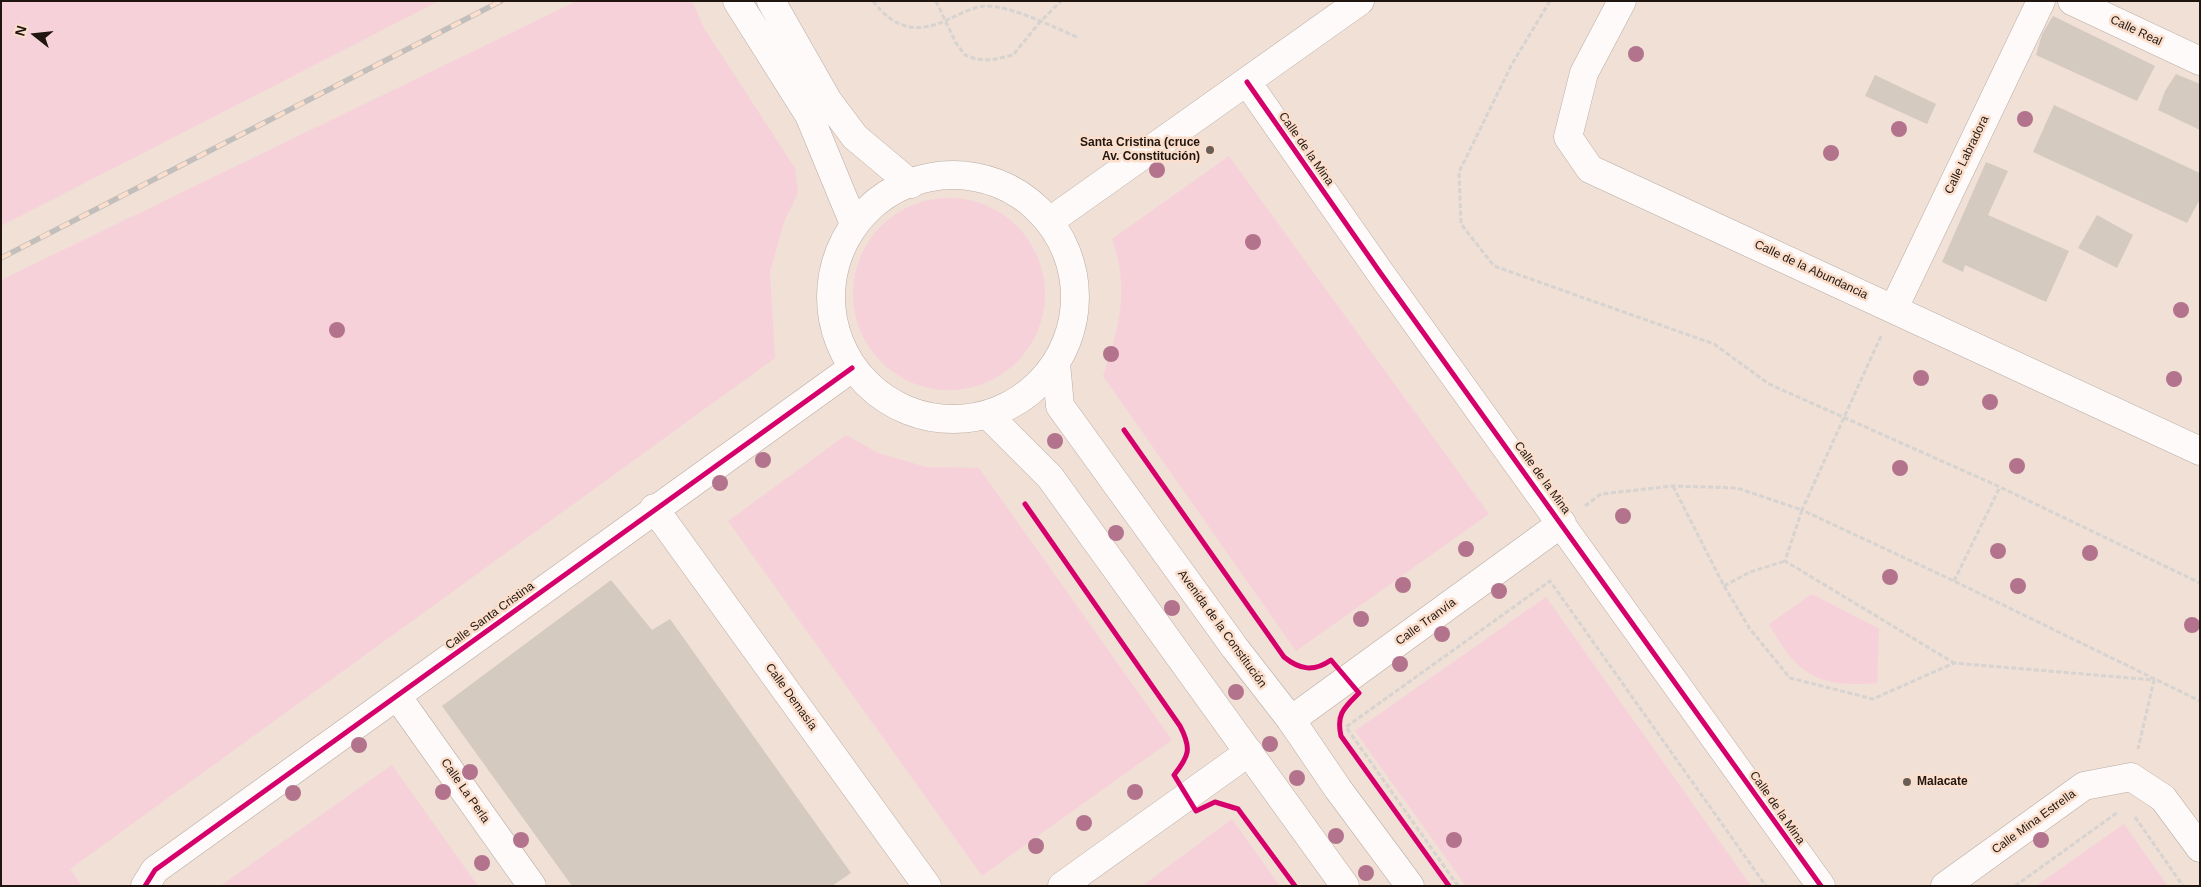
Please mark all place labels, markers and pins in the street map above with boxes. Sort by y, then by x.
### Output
place label: Santa Cristina (cruce Av. Constitución) [1080,136,1200,164]
marker: Santa Cristina (cruce Av. Constitución) [1204,144,1216,156]
place label: Malacate [1917,775,1968,789]
marker: Malacate [1901,776,1913,788]

